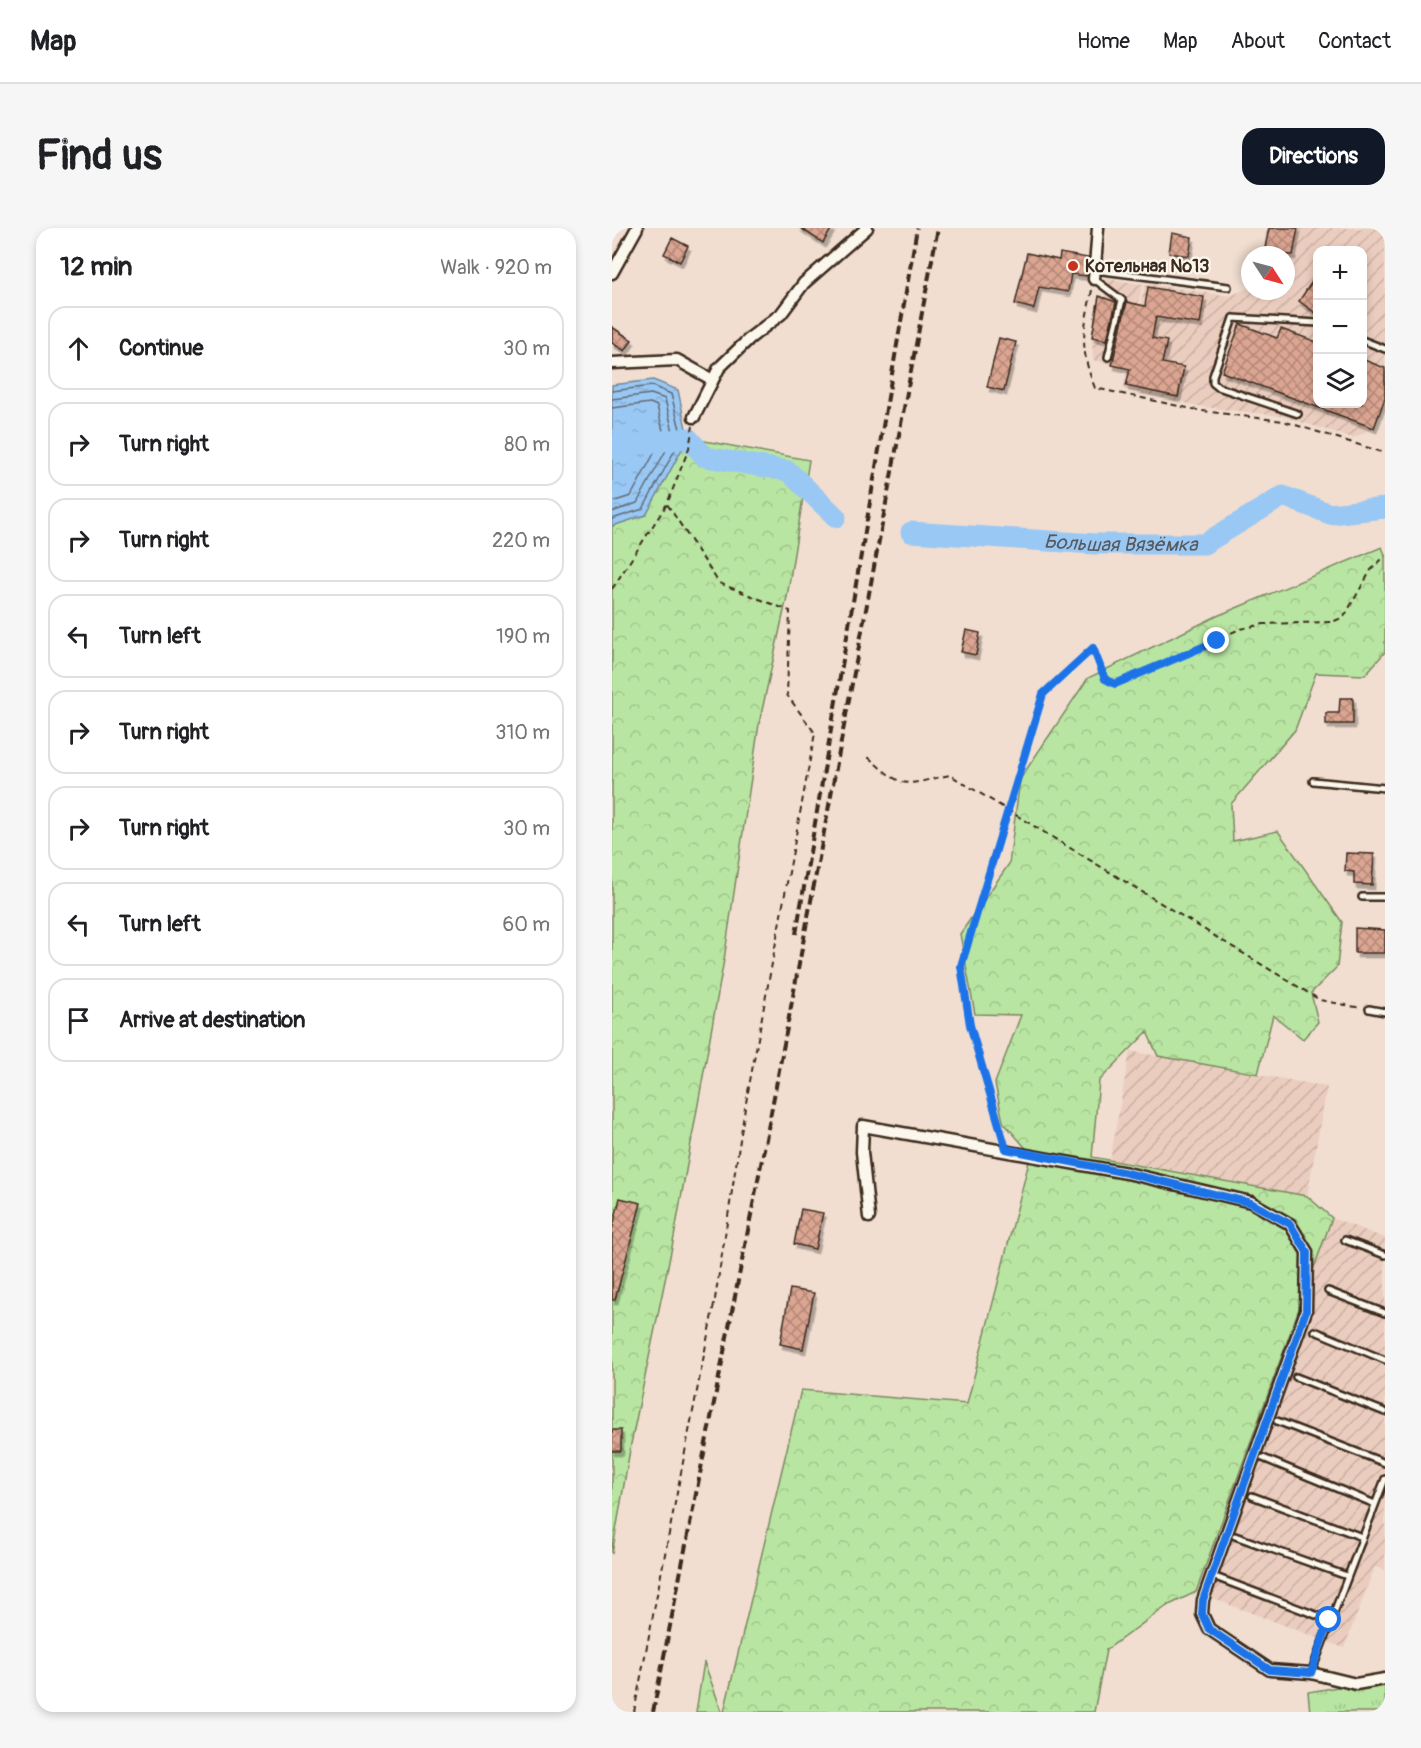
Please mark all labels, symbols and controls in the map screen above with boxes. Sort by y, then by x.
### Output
text: Map [30,24,76,59]
text: Home [1077,28,1130,55]
text: Map [1163,28,1198,55]
text: About [1231,28,1285,55]
text: Contact [1318,28,1391,55]
button: Directions [1242,128,1385,185]
text: Find us [36,130,162,182]
north arrow [1241,246,1295,300]
map controls [1313,246,1367,408]
button: + [1313,246,1367,300]
text: 12 min [60,251,133,283]
text: Walk · 920 m [440,255,552,280]
place label: Котельная №13 [1085,255,1209,278]
marker: Котельная №13 [1066,259,1080,273]
button: − [1313,300,1367,354]
icon: ahead [62,332,95,365]
text: Continue [119,334,203,362]
text: 30 m [503,336,550,361]
button: layers [1313,354,1367,408]
icon: right [62,428,95,461]
text: Turn right [119,430,209,458]
text: 80 m [504,432,550,457]
icon: right [62,524,95,557]
text: Turn right [119,526,209,554]
text: 220 m [492,528,550,553]
water label: Большая Вязёмка [1043,529,1199,557]
icon: left [62,620,95,653]
text: Turn left [119,622,201,650]
text: 190 m [496,624,550,649]
route end [1203,627,1229,653]
icon: right [62,716,95,749]
text: Turn right [119,718,209,746]
text: 310 m [495,720,550,745]
icon: right [62,812,95,845]
text: Turn right [119,814,209,842]
text: 30 m [503,816,550,841]
icon: left [62,908,95,941]
text: Turn left [119,910,201,938]
text: 60 m [503,912,550,937]
icon: arrive [62,1004,95,1037]
text: Arrive at destination [119,1006,305,1034]
route start [1315,1606,1341,1632]

